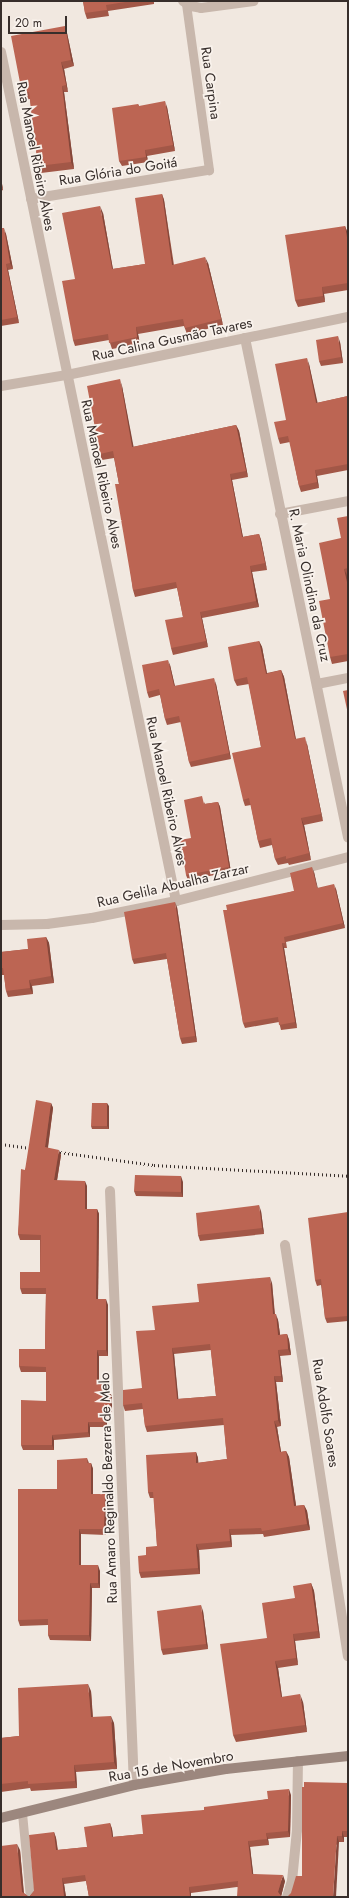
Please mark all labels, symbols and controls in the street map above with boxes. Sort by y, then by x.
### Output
scale bar [10,8,69,34]
text: 20 m [15,14,42,32]
street label: Rua Carpina [198,46,224,120]
street label: Rua Manoel Ribeiro Alves [13,80,59,232]
street label: Rua Glória do Goitá [58,153,178,189]
street label: Rua Calina Gusmão Tavares [90,314,254,364]
street label: Rua Manoel Ribeiro Alves [78,398,126,550]
street label: R. Maria Olindina da Cruz [286,507,334,663]
street label: Rua Manoel Ribeiro Alves [143,715,191,867]
street label: Rua Gelila Abualha Zarzar [95,859,251,911]
street label: Rua Adolfo Soares [309,1358,343,1468]
street label: Rua Amaro Reginaldo Bezerra de Melo [96,1372,120,1604]
street label: Rua 15 de Novembro [107,1747,235,1785]

